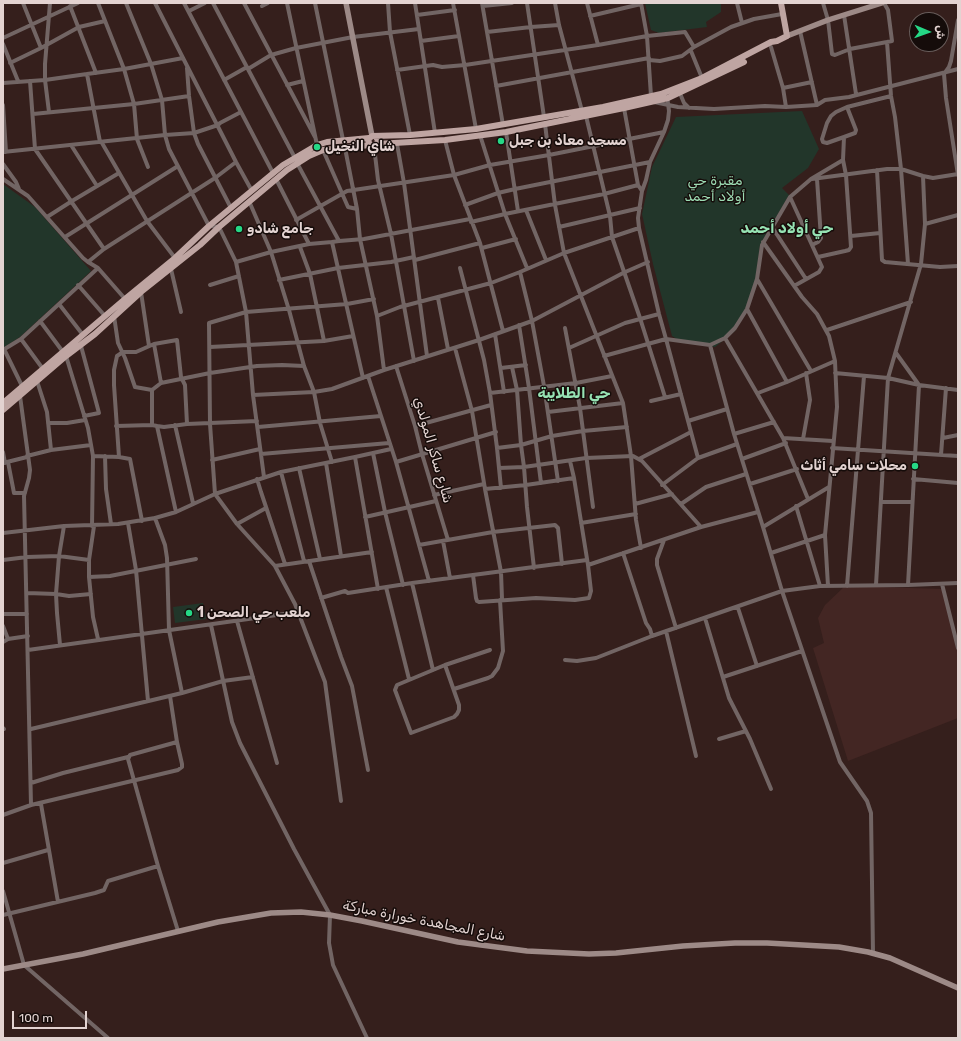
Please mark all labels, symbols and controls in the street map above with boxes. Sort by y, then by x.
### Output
north arrow [909,12,949,52]
text: ش [934,25,947,40]
place label: مسجد معاذ بن جبل [509,133,627,149]
marker: مسجد معاذ بن جبل [496,136,506,146]
place label: شاي النخيل [325,139,395,155]
marker: شاي النخيل [312,142,322,152]
park label: مقبرة حي أولاد أحمد [684,173,746,206]
district label: حي أولاد أحمد [741,220,833,238]
place label: جامع شادو [247,221,313,237]
marker: جامع شادو [234,224,244,234]
district label: حي الطلايبة [538,385,610,403]
street label: شارع ساكر المولدي [410,395,456,505]
place label: محلات سامي أثاث [800,458,907,474]
marker: محلات سامي أثاث [910,461,920,471]
place label: ملعب حي الصحن 1 [197,605,310,621]
marker: ملعب حي الصحن 1 [184,608,194,618]
street label: شارع المجاهدة خورارة مباركة [341,897,507,945]
scale bar [14,1003,89,1029]
text: 100 m [19,1011,53,1025]

